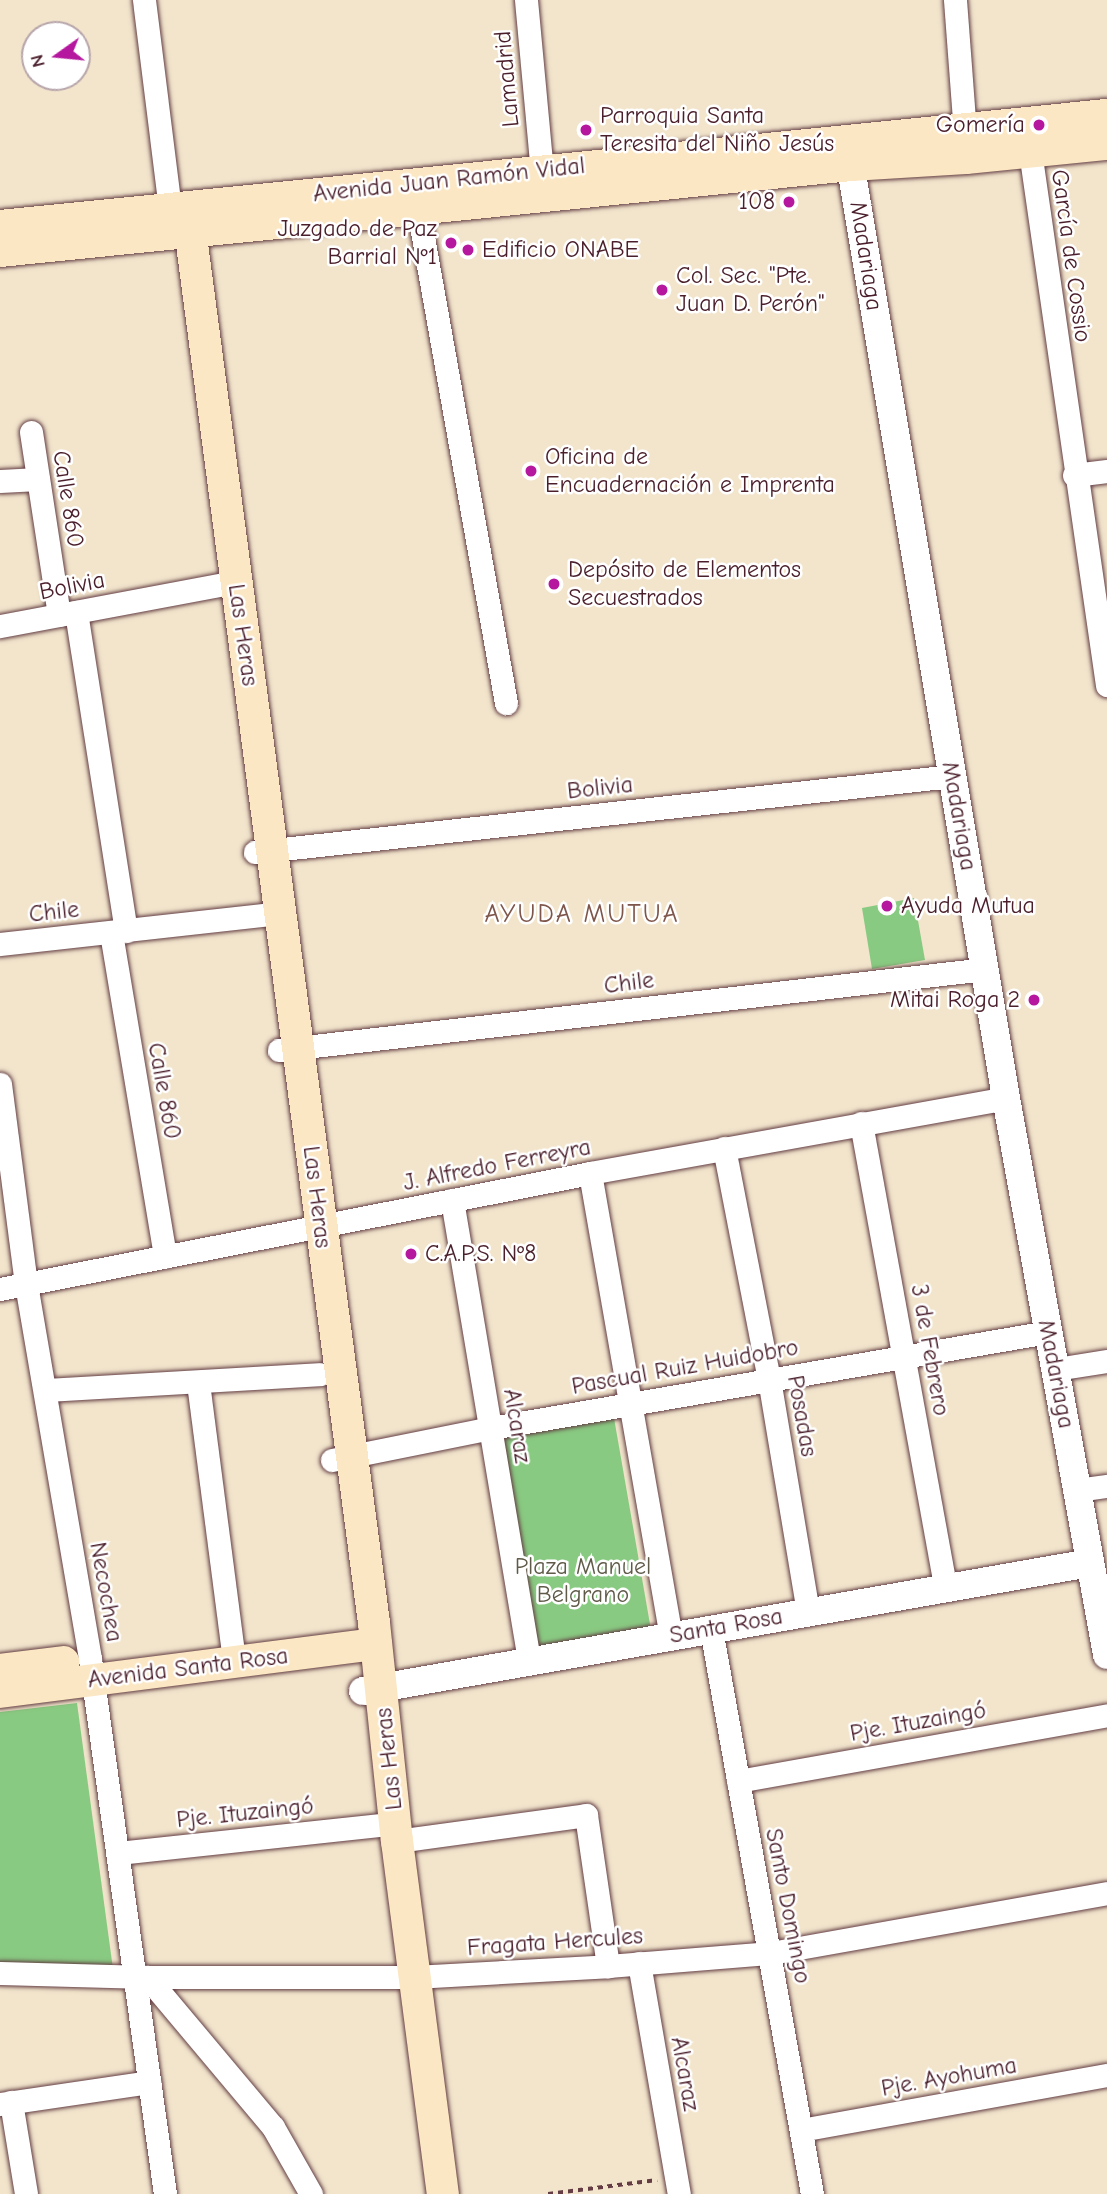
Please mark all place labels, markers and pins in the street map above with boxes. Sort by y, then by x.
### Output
place label: Parroquia Santa Teresita del Niño Jesús [600,102,834,158]
place label: Gomería [936,111,1025,139]
marker: Gomería [1031,117,1047,133]
marker: Parroquia Santa Teresita del Niño Jesús [578,122,594,138]
place label: 108 [739,188,775,216]
marker: 108 [781,194,797,210]
place label: Juzgado de Paz Barrial Nº1 [277,215,437,271]
marker: Juzgado de Paz Barrial Nº1 [443,235,459,251]
place label: Edificio ONABE [482,236,639,264]
marker: Edificio ONABE [460,242,476,258]
place label: Col. Sec. "Pte. Juan D. Perón" [676,262,825,318]
marker: Col. Sec. "Pte. Juan D. Perón" [654,282,670,298]
place label: Oficina de Encuadernación e Imprenta [545,443,835,499]
marker: Oficina de Encuadernación e Imprenta [523,463,539,479]
place label: Depósito de Elementos Secuestrados [568,556,801,612]
marker: Depósito de Elementos Secuestrados [546,576,562,592]
place label: Ayuda Mutua [901,892,1035,920]
marker: Ayuda Mutua [879,898,895,914]
place label: Mitai Roga 2 [890,986,1020,1014]
marker: Mitai Roga 2 [1026,992,1042,1008]
place label: C.A.P.S. Nº8 [425,1240,536,1268]
marker: C.A.P.S. Nº8 [403,1246,419,1262]

